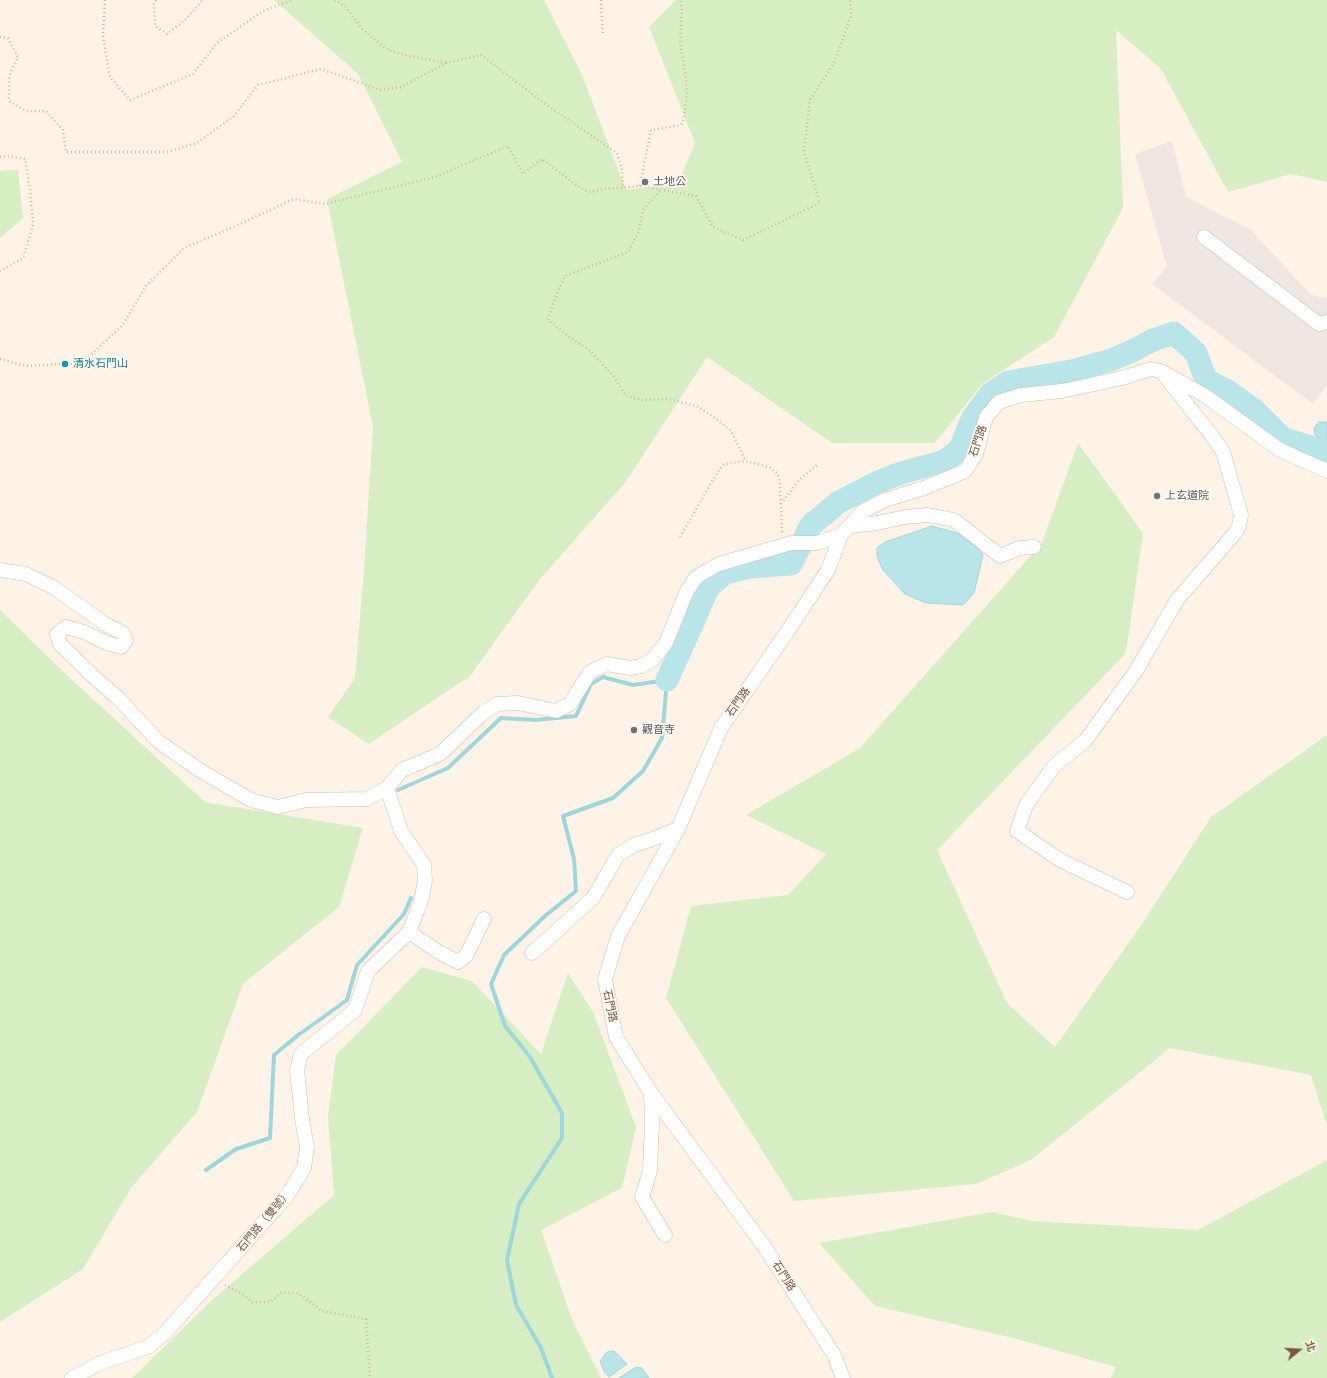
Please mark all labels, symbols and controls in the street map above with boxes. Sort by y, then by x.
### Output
place label: 土地公 [653,175,686,189]
marker: 土地公 [640,177,650,187]
place label: 清水石門山 [73,357,128,371]
marker: 清水石門山 [60,359,70,369]
street label: 石門路 [966,423,990,459]
place label: 上玄道院 [1165,489,1209,503]
marker: 上玄道院 [1152,491,1162,501]
street label: 石門路 [723,685,753,719]
place label: 觀音寺 [642,723,675,737]
marker: 觀音寺 [629,725,639,735]
street label: 石門路 [600,989,620,1023]
street label: 石門路（雙號） [234,1187,294,1255]
street label: 石門路 [770,1259,798,1293]
north arrow [1279,1330,1319,1370]
text: 北 [1303,1339,1318,1353]

